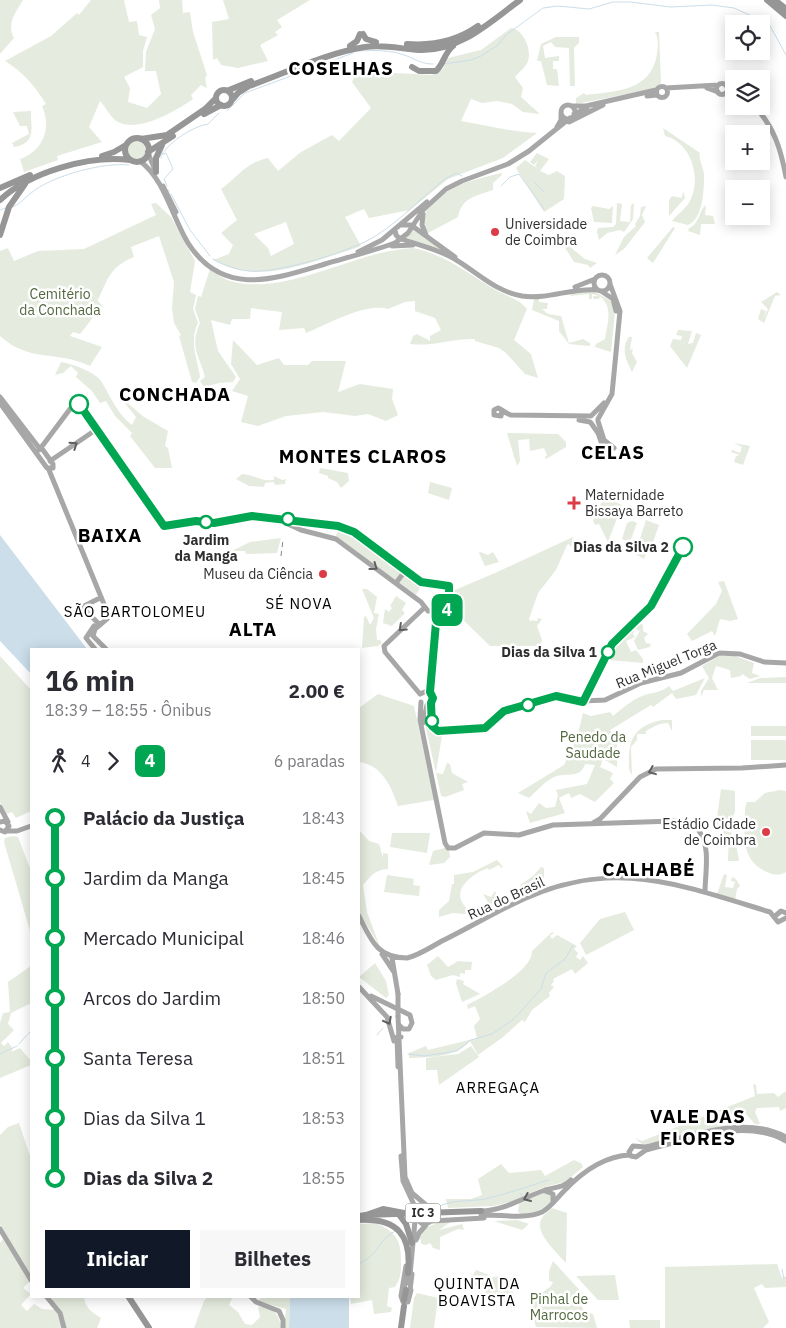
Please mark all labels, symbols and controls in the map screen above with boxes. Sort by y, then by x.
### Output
map controls [725,15,770,225]
button: locate [725,15,770,60]
district label: COSELHAS [288,56,394,80]
button: layers [725,70,770,115]
button: + [725,125,770,170]
button: − [725,180,770,225]
place label: Universidade de Coimbra [505,215,588,249]
marker: Universidade de Coimbra [489,226,501,238]
park label: Cemitério da Conchada [19,285,101,319]
district label: CONCHADA [119,382,231,406]
unlabelled marker [69,394,89,414]
district label: CELAS [581,440,645,464]
one-way arrow [68,442,77,451]
district label: MONTES CLAROS [279,444,447,468]
place label: Maternidade Bissaya Barreto [585,486,684,520]
marker: Maternidade Bissaya Barreto [567,496,581,510]
unlabelled marker [281,512,295,526]
marker: Jardim da Manga [199,515,213,529]
district label: BAIXA [78,523,142,547]
place label: Jardim da Manga [174,531,238,565]
marker: Dias da Silva 2 [673,537,693,557]
place label: Dias da Silva 2 [573,538,669,556]
one-way arrow [368,561,378,570]
place label: Museu da Ciência [203,565,314,583]
marker: Museu da Ciência [317,568,329,580]
district label: SÉ NOVA [265,594,333,613]
line badge: 4 [431,594,463,626]
text: 4 [442,598,452,621]
district label: SÃO BARTOLOMEU [64,602,206,621]
district label: ALTA [229,617,277,641]
one-way arrow [398,622,407,631]
street label: Rua Miguel Torga [613,635,720,692]
place label: Dias da Silva 1 [501,643,598,661]
marker: Dias da Silva 1 [601,645,615,659]
text: 16 min [45,662,135,699]
text: 2.00 € [289,679,345,703]
unlabelled marker [521,698,535,712]
text: 18:39 – 18:55 · Ônibus [45,700,211,720]
unlabelled marker [425,714,439,728]
park label: Penedo da Saudade [560,728,627,762]
icon: walk [45,747,73,775]
icon: forward [99,747,127,775]
text: 4 [145,749,155,772]
text: 4 [81,751,91,771]
text: 6 paradas [274,751,345,771]
one-way arrow [648,765,657,776]
text: Palácio da Justiça [83,806,245,830]
text: 18:43 [302,808,345,828]
place label: Estádio Cidade de Coimbra [662,815,757,849]
marker: Estádio Cidade de Coimbra [760,826,772,838]
district label: CALHABÉ [602,857,696,881]
text: Jardim da Manga [83,866,229,890]
text: 18:45 [302,868,345,888]
street label: Rua do Brasil [465,872,547,924]
text: Mercado Municipal [83,926,244,950]
text: 18:46 [302,928,345,948]
text: Arcos do Jardim [83,986,221,1010]
text: 18:50 [302,988,345,1008]
one-way arrow [382,1016,392,1025]
text: Santa Teresa [83,1046,193,1070]
text: 18:51 [302,1048,345,1068]
district label: ARREGAÇA [456,1078,540,1097]
district label: VALE DAS FLORES [650,1104,746,1150]
text: Dias da Silva 1 [83,1106,206,1130]
text: 18:53 [302,1108,345,1128]
text: Dias da Silva 2 [83,1166,213,1190]
text: 18:55 [302,1168,345,1188]
one-way arrow [523,1192,532,1202]
road number: IC 3 [406,1204,440,1222]
button: Iniciar [45,1230,190,1288]
button: Bilhetes [200,1230,345,1288]
district label: QUINTA DA BOAVISTA [434,1274,520,1310]
park label: Pinhal de Marrocos [530,1290,588,1324]

